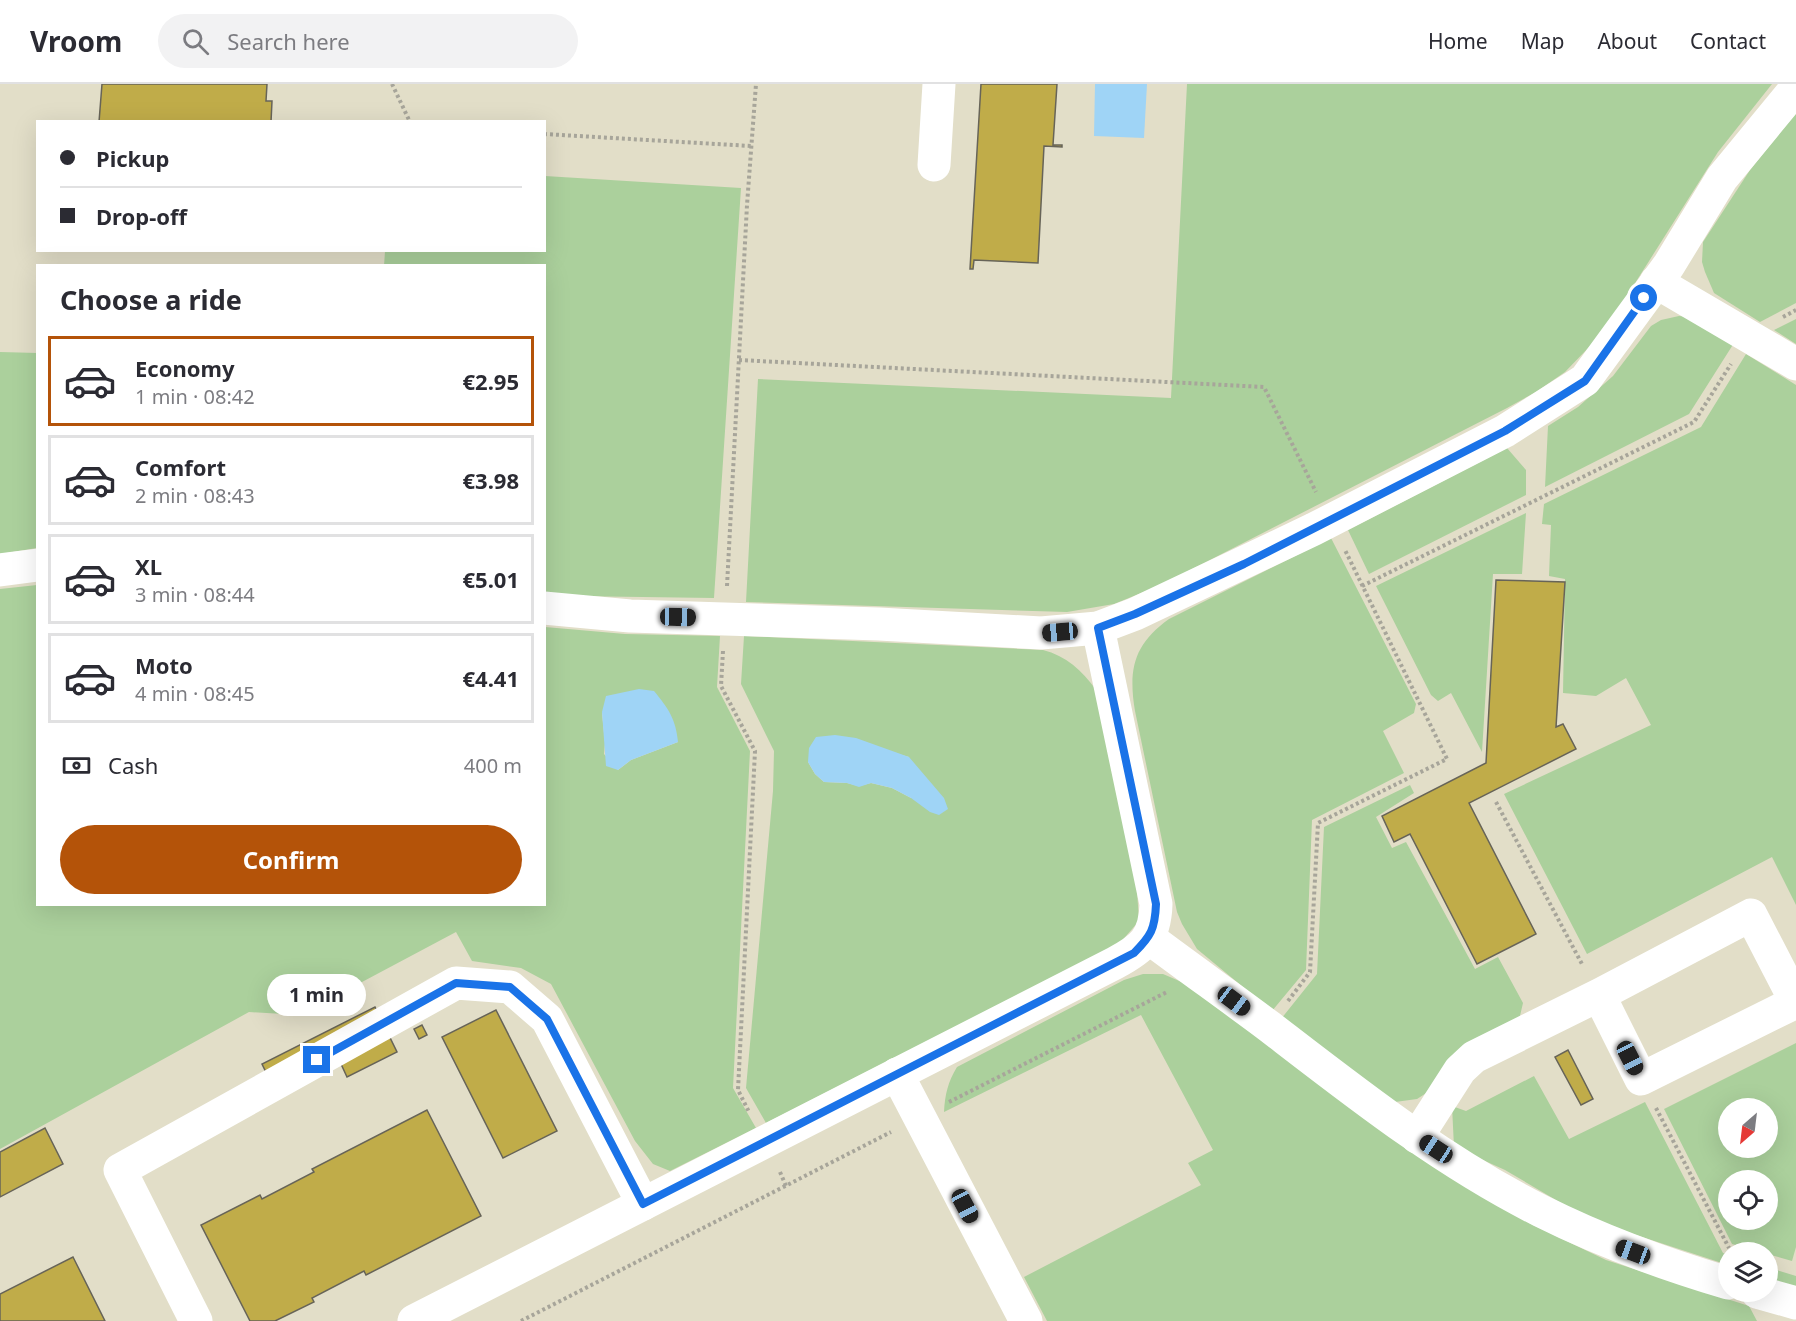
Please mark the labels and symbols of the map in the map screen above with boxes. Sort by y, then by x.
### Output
route start [1630,284,1657,311]
car [660,608,696,626]
car [1041,621,1079,643]
callout: 1 min [268,973,366,1015]
car [1214,983,1254,1019]
car [1614,1038,1646,1078]
route end [303,1046,330,1073]
north arrow [1718,1098,1778,1158]
car [1416,1132,1456,1166]
car [949,1186,981,1226]
car [1613,1237,1653,1267]

